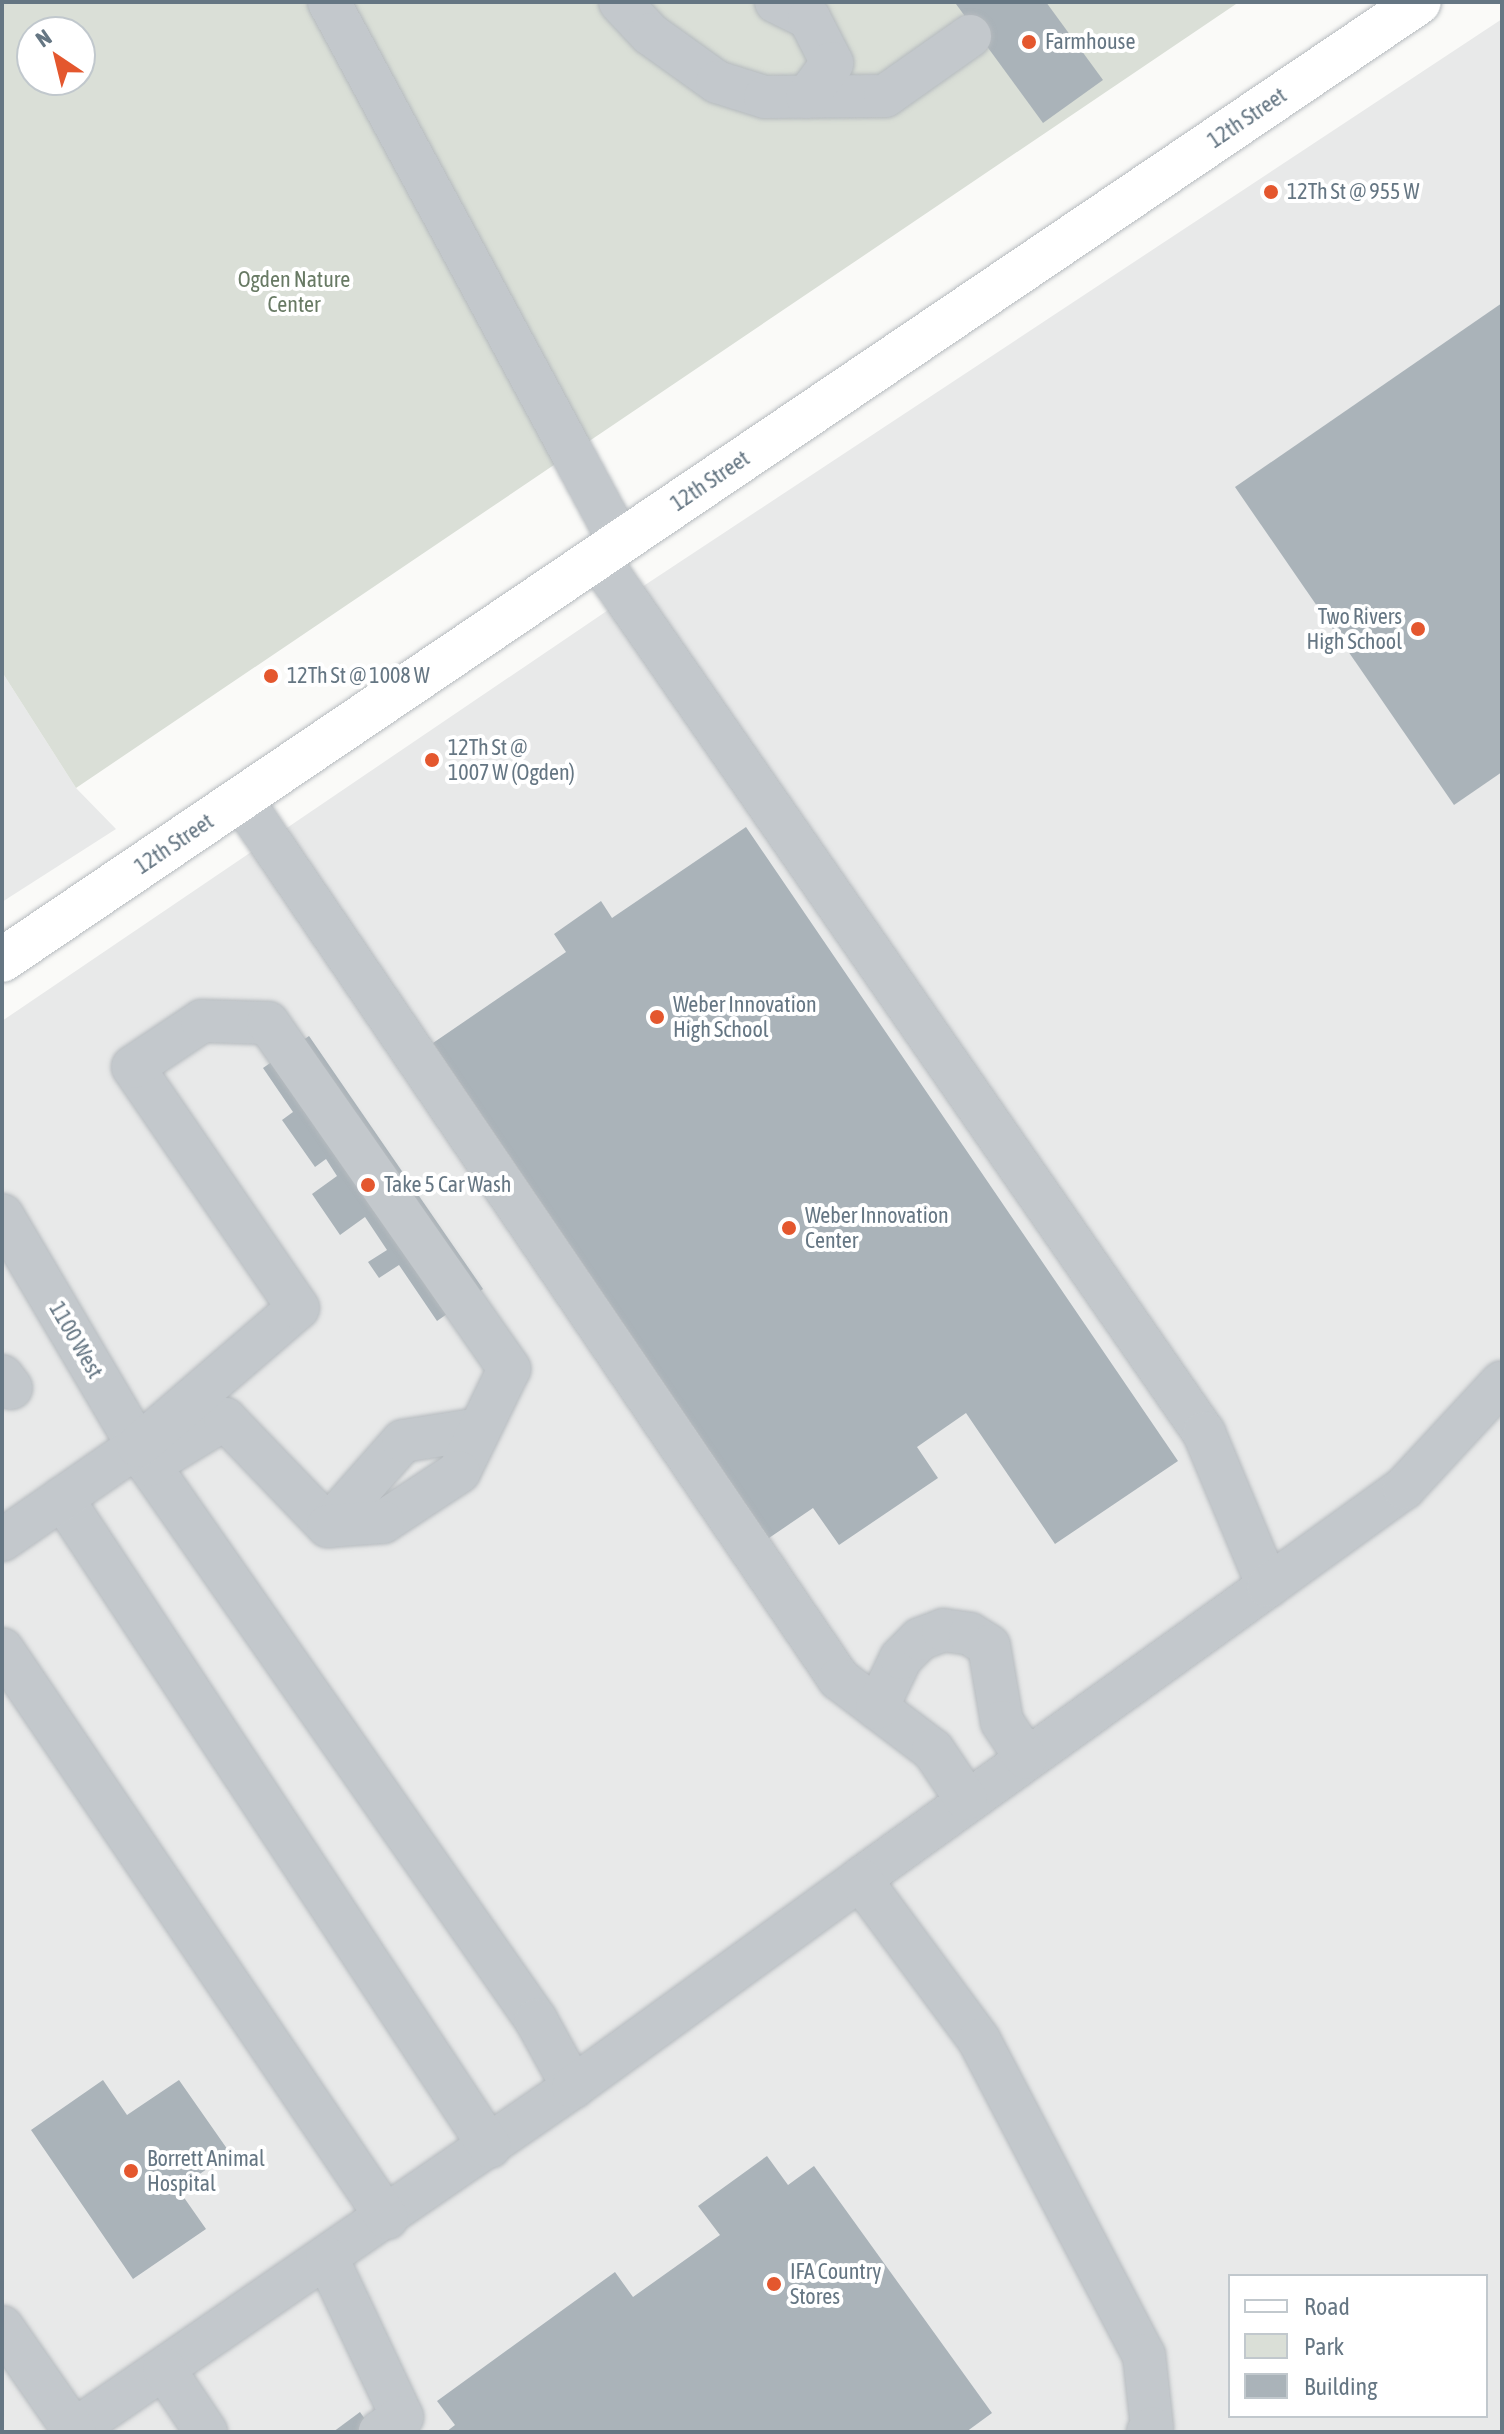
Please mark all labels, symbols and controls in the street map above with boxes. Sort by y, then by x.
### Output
north arrow [16,16,96,96]
text: N [31,24,56,52]
place label: Farmhouse [1045,29,1135,55]
marker: Farmhouse [1020,33,1038,51]
street label: 12th Street [1203,82,1291,154]
place label: 12Th St @ 955 W [1287,179,1419,205]
marker: 12Th St @ 955 W [1262,183,1280,201]
park label: Ogden Nature Center [238,266,350,318]
street label: 12th Street [666,445,754,517]
place label: Two Rivers High School [1306,603,1402,654]
marker: Two Rivers High School [1409,620,1427,638]
place label: 12Th St @ 1008 W [287,663,430,689]
marker: 12Th St @ 1008 W [262,667,280,685]
place label: 12Th St @ 1007 W (Ogden) [448,734,575,786]
marker: 12Th St @ 1007 W (Ogden) [423,751,441,769]
street label: 12th Street [130,808,218,880]
place label: Weber Innovation High School [673,991,817,1042]
marker: Weber Innovation High School [648,1008,666,1026]
place label: Take 5 Car Wash [384,1172,512,1198]
marker: Take 5 Car Wash [359,1176,377,1194]
place label: Weber Innovation Center [805,1202,949,1254]
marker: Weber Innovation Center [780,1219,798,1237]
street label: 1100 West [44,1297,108,1383]
place label: Borrett Animal Hospital [147,2145,265,2196]
marker: Borrett Animal Hospital [122,2162,140,2180]
place label: IFA Country Stores [790,2258,881,2310]
legend [1228,2274,1488,2418]
marker: IFA Country Stores [765,2275,783,2293]
text: Road [1304,2293,1350,2320]
text: Park [1304,2333,1344,2360]
text: Building [1304,2373,1377,2400]

